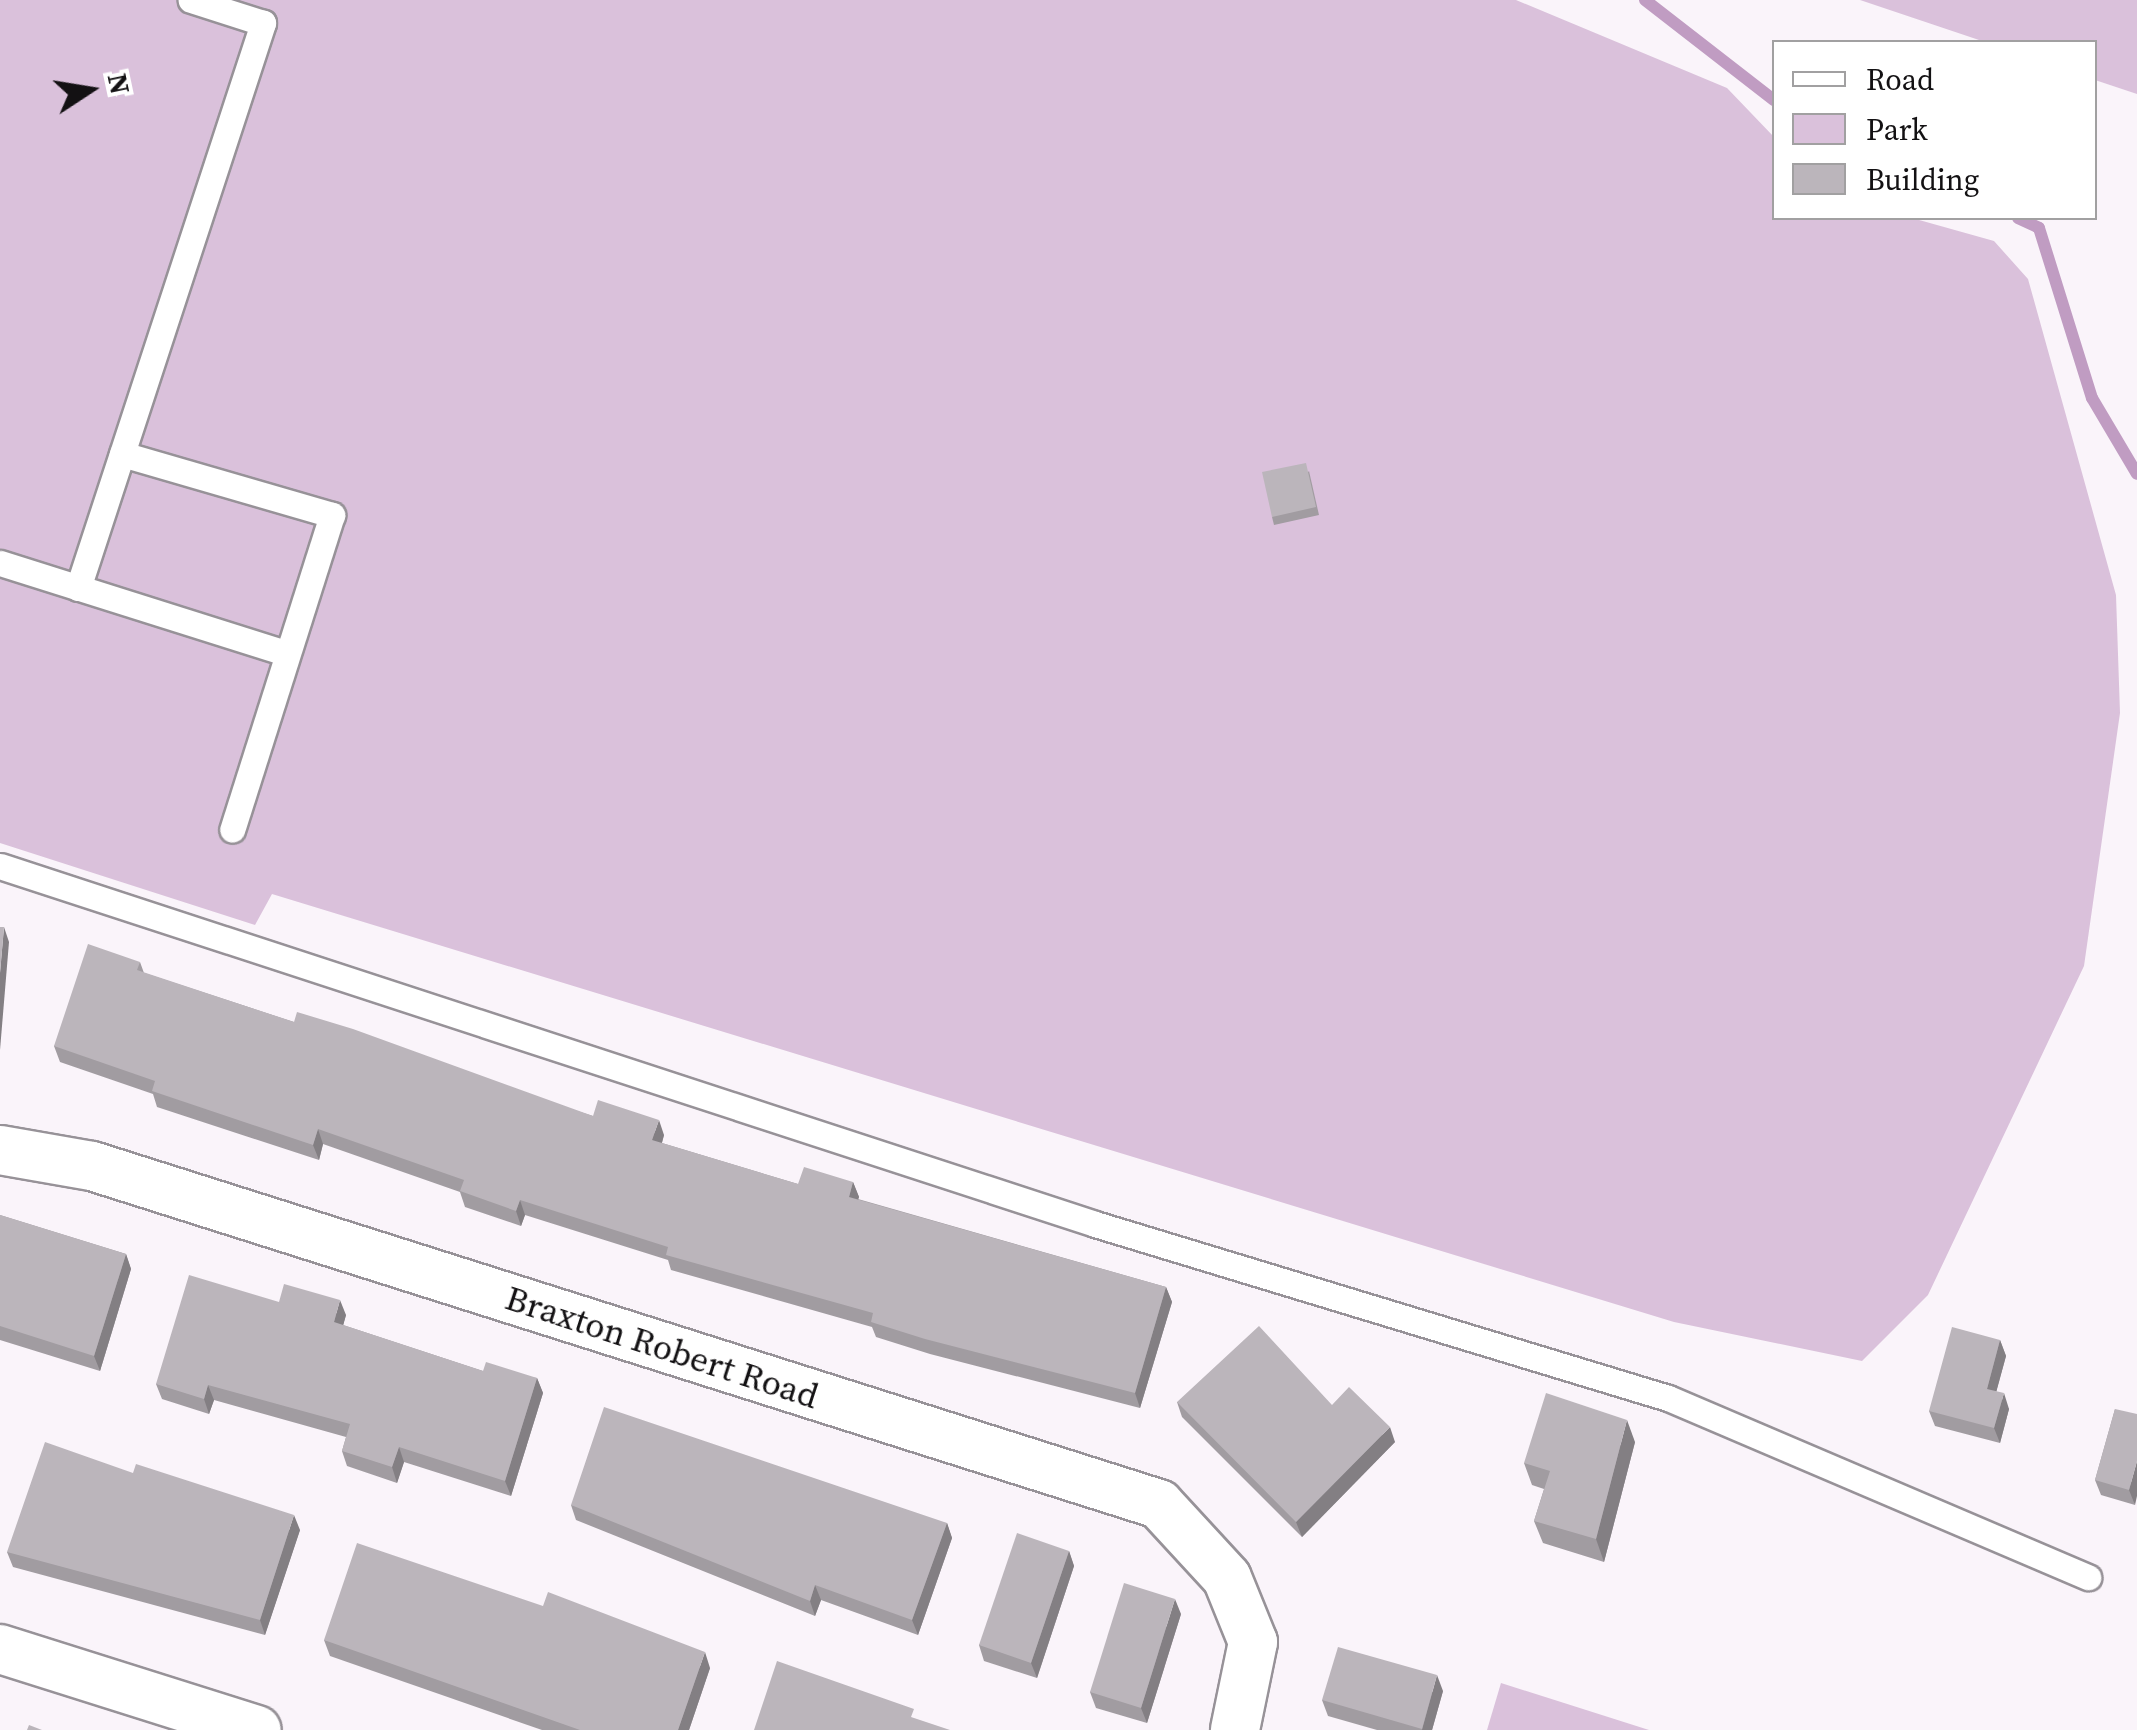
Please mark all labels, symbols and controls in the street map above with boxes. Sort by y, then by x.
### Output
north arrow [40,40,140,140]
legend [1772,40,2097,220]
text: Road [1866,59,1934,100]
text: N [99,70,140,98]
text: Park [1866,109,1928,150]
text: Building [1866,159,1979,200]
street label: Braxton Robert Road [500,1277,824,1417]

